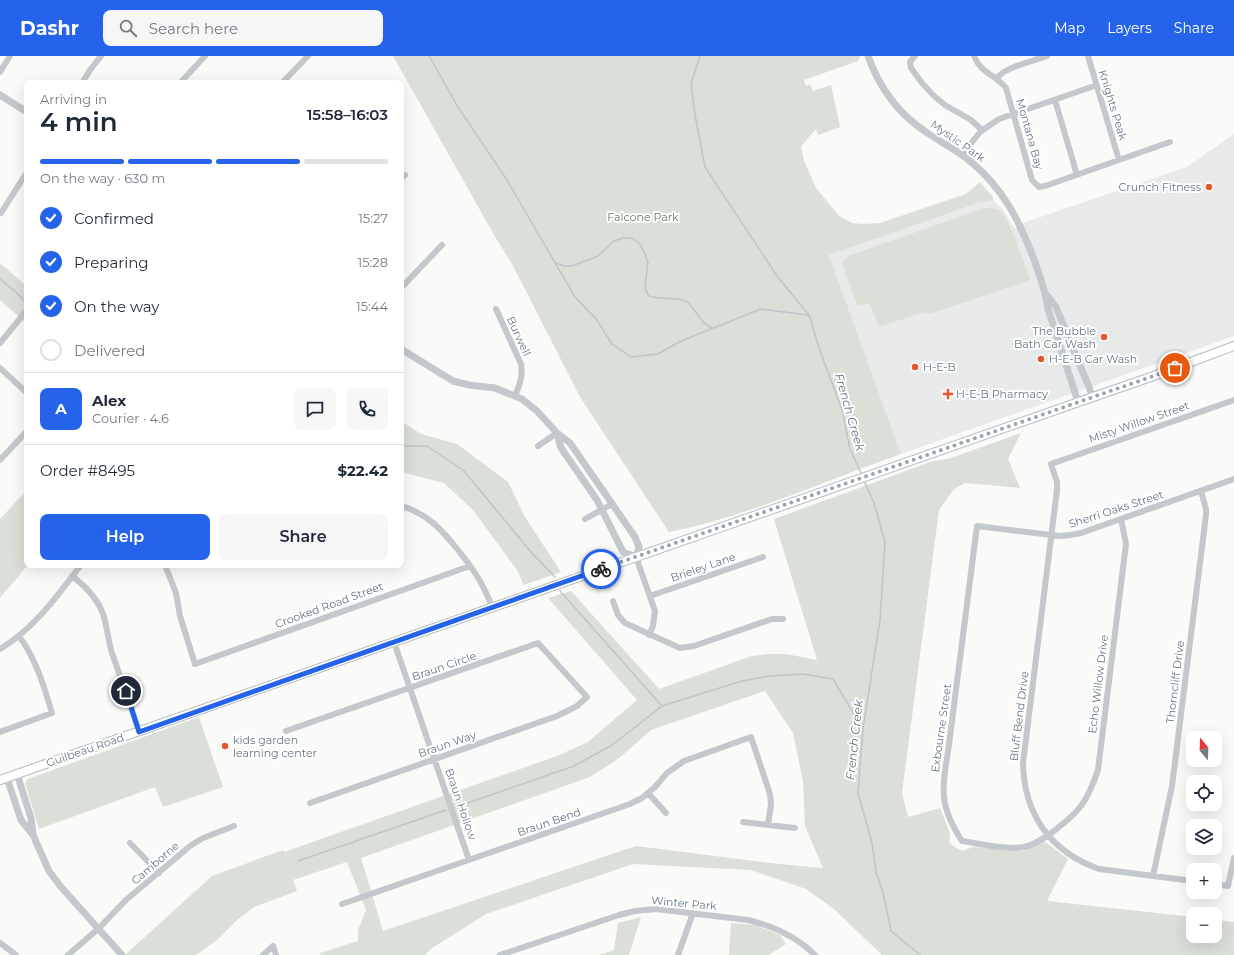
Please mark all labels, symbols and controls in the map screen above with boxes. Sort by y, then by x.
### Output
search box [103,10,383,46]
text: Dashr [20,17,79,40]
icon: search [117,17,139,39]
text: Search here [149,19,238,38]
text: Map [1054,19,1085,37]
text: Layers [1107,19,1152,37]
text: Share [1174,19,1214,37]
street label: Knights Peak [1096,68,1131,142]
text: Arriving in [40,91,107,107]
street label: Montana Bay [1013,97,1047,171]
text: 15:58–16:03 [307,105,388,124]
text: 4 min [40,106,118,138]
street label: Mystic Park [928,117,988,165]
text: On the way · 630 m [40,170,165,186]
place label: Crunch Fitness [1118,180,1202,194]
marker: Crunch Fitness [1204,182,1214,192]
icon: check [40,207,62,229]
text: Confirmed [74,209,154,228]
text: 15:27 [358,210,388,226]
park label: Falcone Park [607,210,679,224]
icon: check [40,251,62,273]
text: Preparing [74,253,149,272]
text: 15:28 [358,254,388,270]
icon: check [40,295,62,317]
text: On the way [74,297,159,316]
text: 15:44 [356,298,388,314]
street label: Burwell [504,314,534,358]
place label: The Bubble Bath Car Wash [1014,324,1096,351]
marker: The Bubble Bath Car Wash [1099,332,1109,342]
text: Delivered [74,341,146,360]
pin [1158,351,1192,385]
place label: H-E-B Car Wash [1049,352,1137,366]
marker: H-E-B Car Wash [1036,354,1046,364]
icon: bag [1164,357,1186,379]
place label: H-E-B [923,360,956,374]
marker: H-E-B [910,362,920,372]
water label: French Creek [832,371,869,454]
place label: H-E-B Pharmacy [956,387,1048,401]
button: chat [294,388,336,430]
button: phone [346,388,388,430]
marker: H-E-B Pharmacy [943,389,953,399]
text: Alex [92,391,126,410]
street label: Misty Willow Street [1087,398,1192,446]
text: A [55,399,67,418]
text: Courier · 4.6 [92,410,169,426]
text: Order #8495 [40,461,135,480]
text: $22.42 [337,461,388,480]
street label: Sherri Oaks Street [1067,487,1166,531]
button: Help [40,514,210,560]
button: Share [218,514,388,560]
courier [581,549,621,589]
street label: Brieley Lane [669,549,738,585]
icon: bike [590,558,612,580]
street label: Crooked Road Street [273,579,386,631]
street label: Echo Willow Drive [1085,633,1111,734]
street label: Thorncliff Drive [1163,639,1187,724]
street label: Braun Circle [410,648,478,684]
street label: Bluff Bend Drive [1007,670,1032,762]
pin [109,674,143,708]
icon: home [115,680,137,702]
street label: Exbourne Street [928,682,954,773]
water label: French Creek [842,698,866,781]
street label: Braun Way [416,728,478,760]
street label: Guilbeau Road [44,730,126,770]
north arrow [1186,731,1222,767]
map controls [1186,731,1222,943]
place label: kids garden learning center [233,733,317,760]
marker: kids garden learning center [220,741,230,751]
street label: Braun Hollow [442,766,480,842]
button: locate [1186,775,1222,811]
street label: Braun Bend [515,805,583,839]
button: layers [1186,819,1222,855]
street label: Camborne [128,838,182,888]
button: + [1186,863,1222,899]
street label: Winter Park [651,893,718,913]
button: − [1186,907,1222,943]

